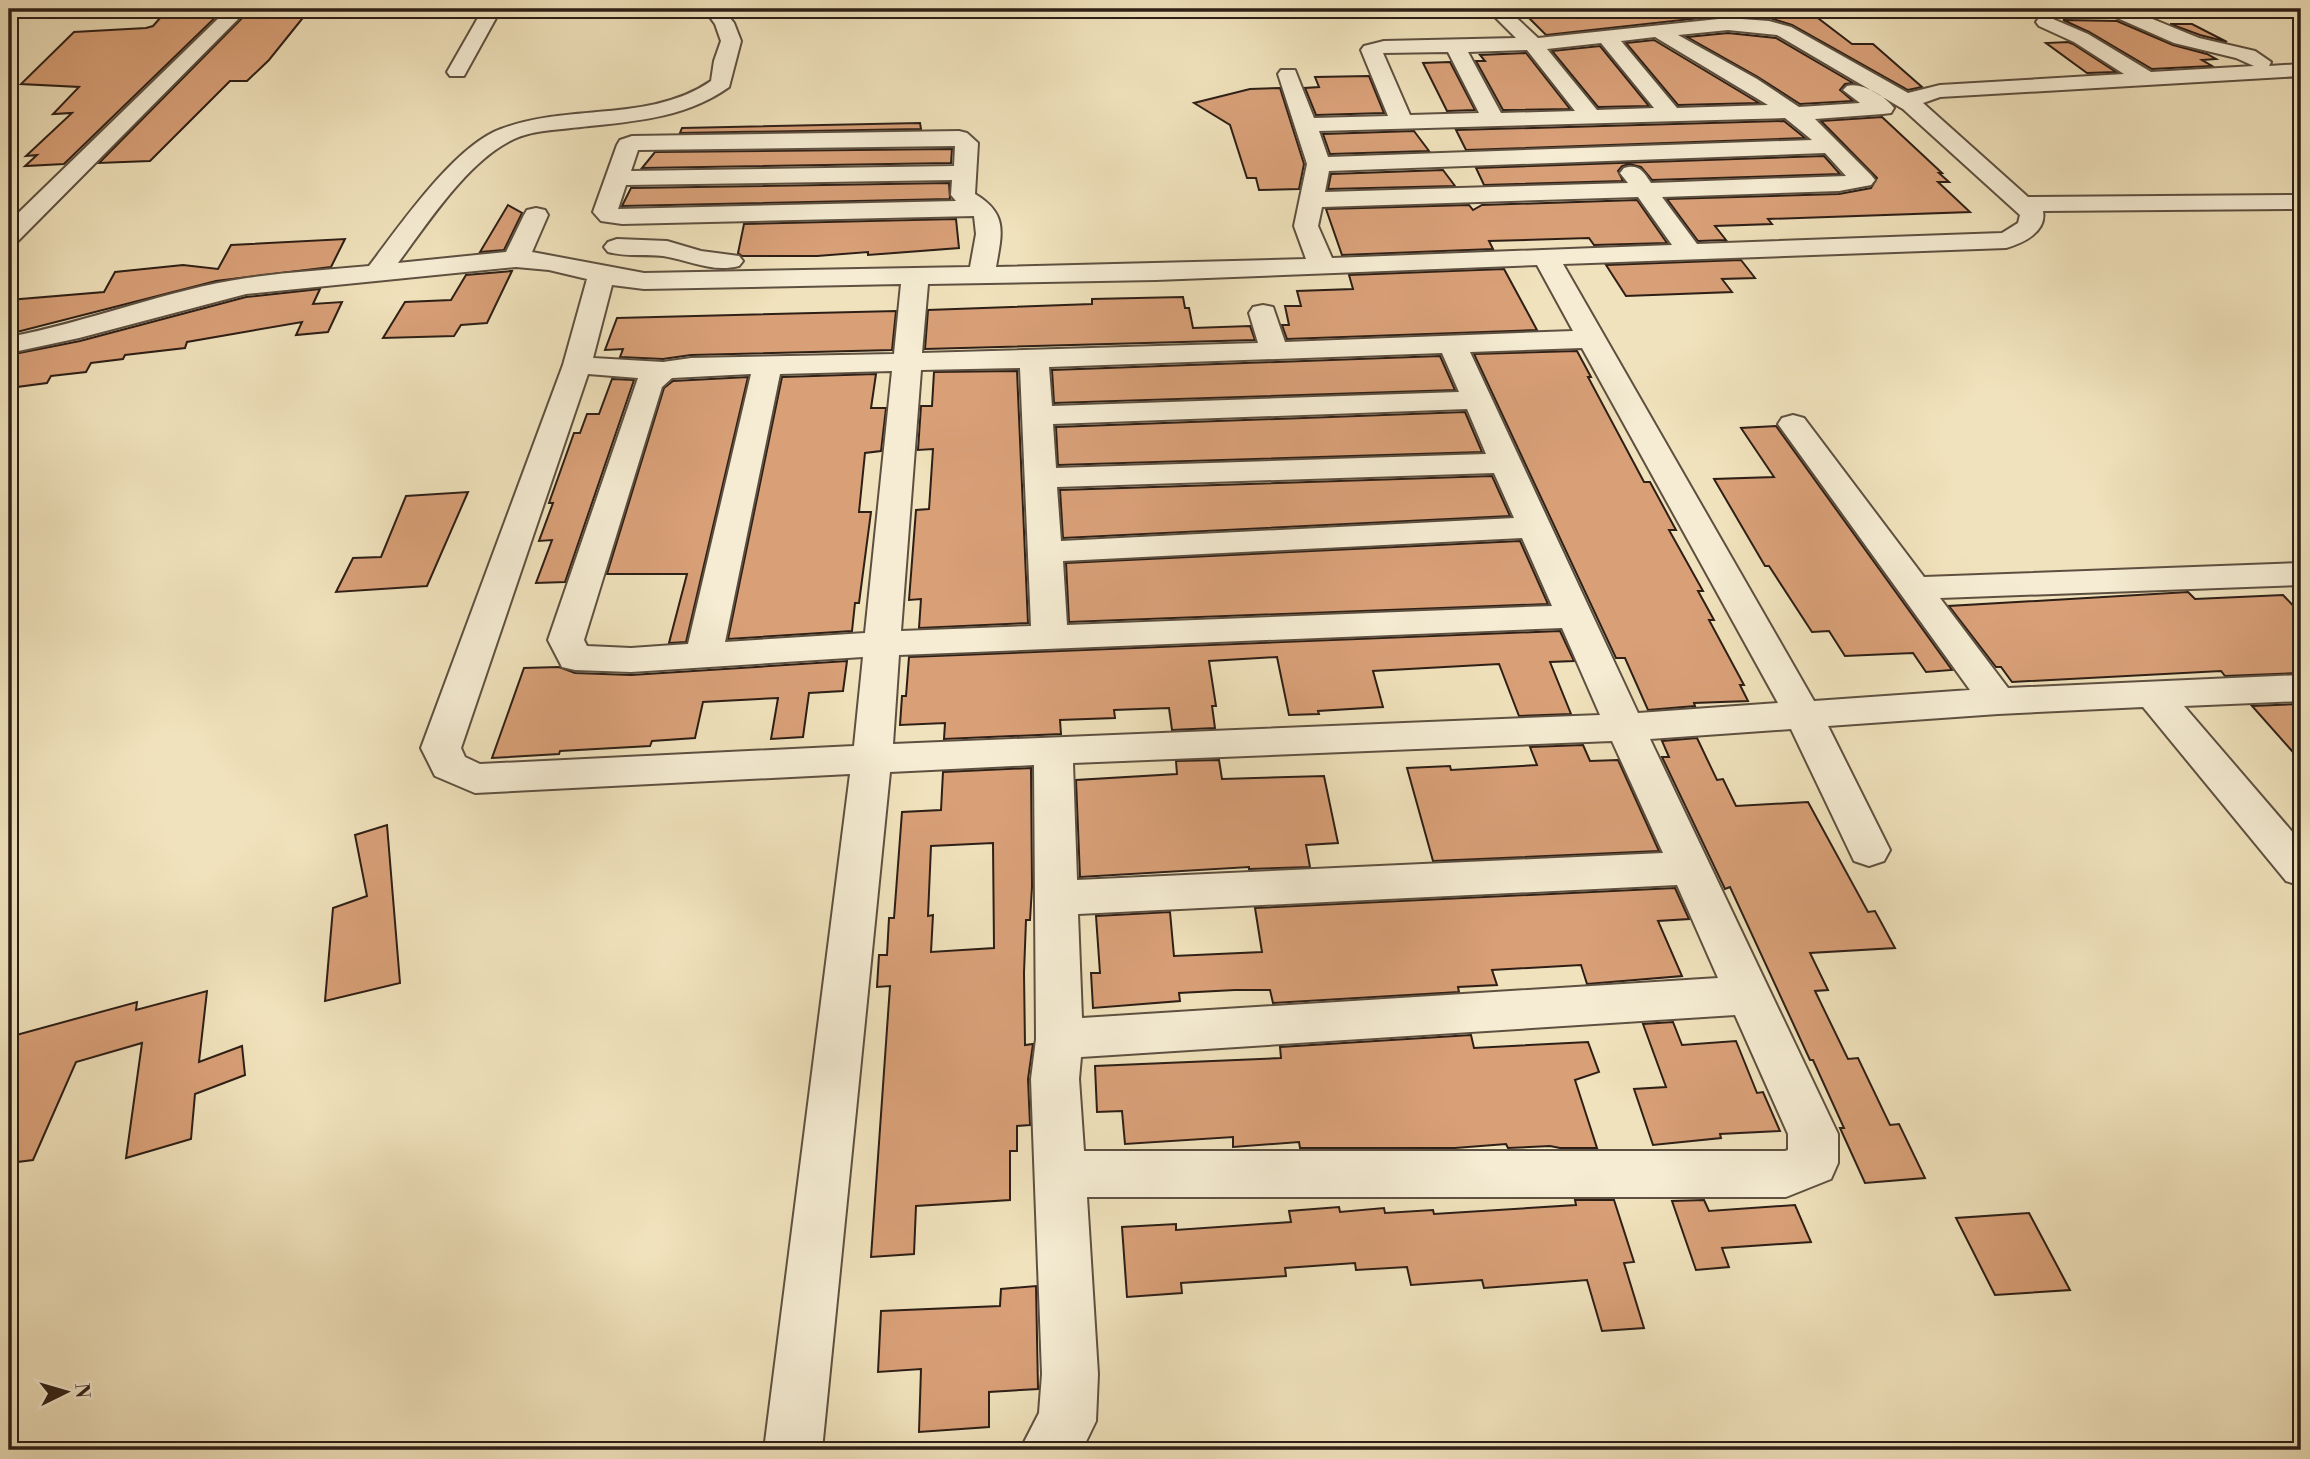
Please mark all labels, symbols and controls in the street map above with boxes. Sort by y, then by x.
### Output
north arrow [32,1358,102,1428]
text: N [69,1382,95,1399]

